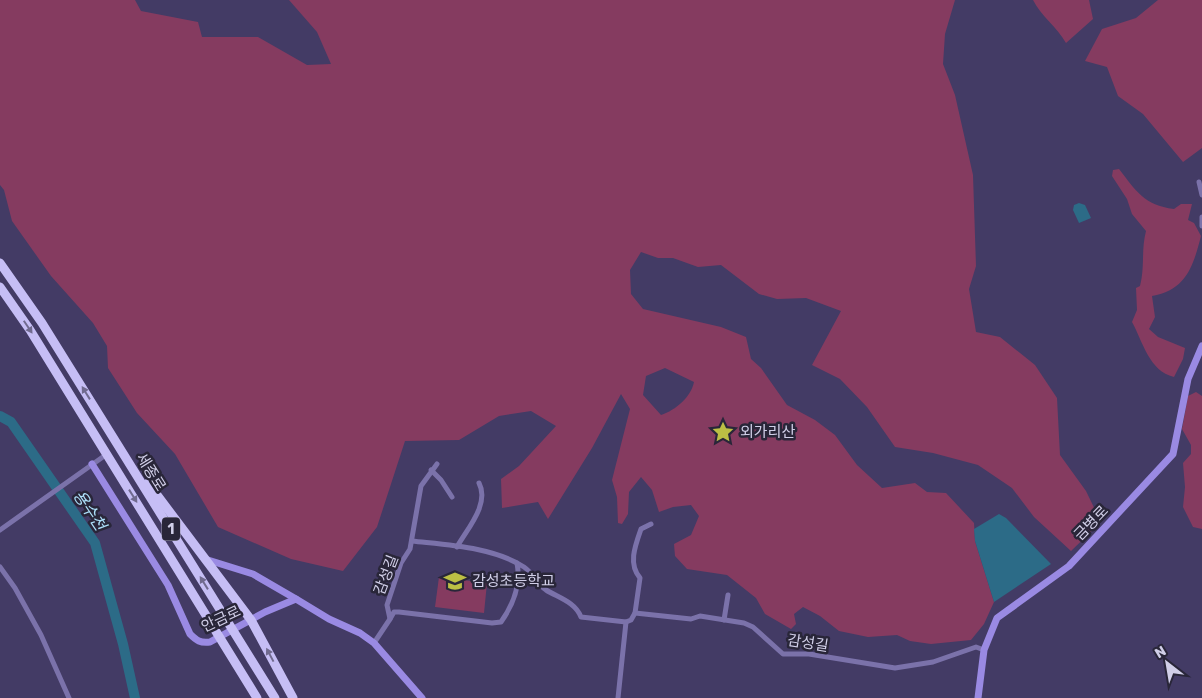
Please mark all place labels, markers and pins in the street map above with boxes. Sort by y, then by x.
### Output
place icon: 외가리산 [710,419,736,445]
place label: 외가리산 [740,423,795,441]
school or university icon: 감성초등학교 [442,568,468,594]
place label: 감성초등학교 [472,572,555,590]

